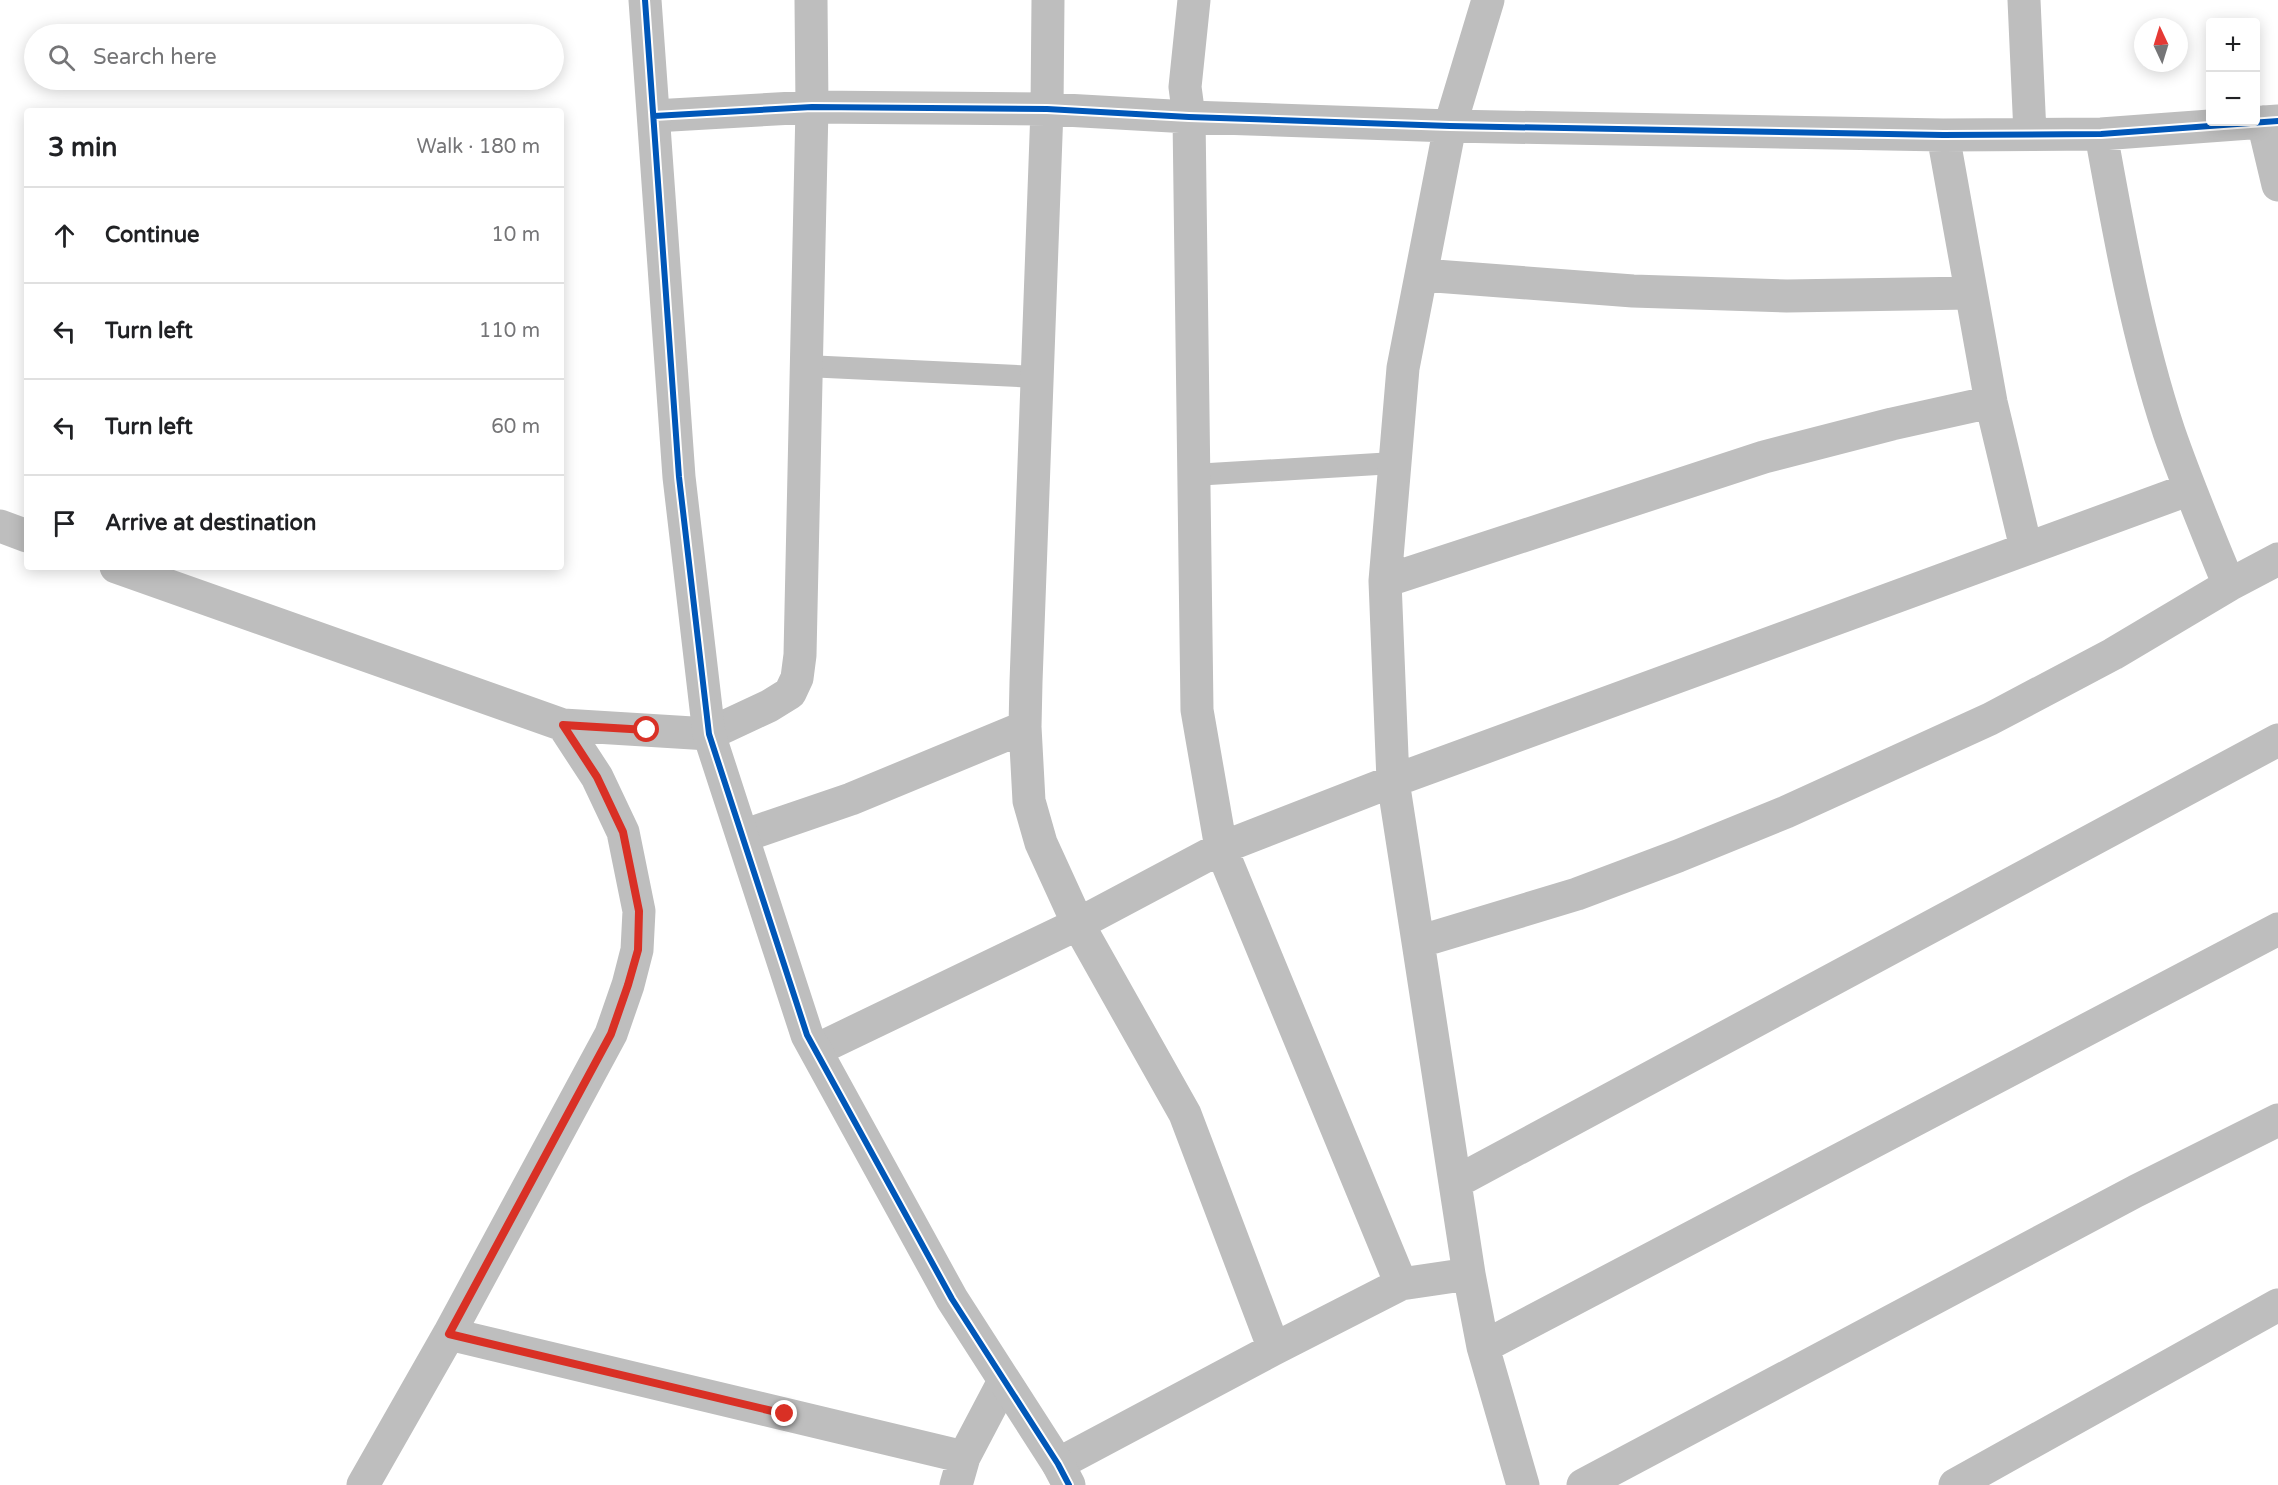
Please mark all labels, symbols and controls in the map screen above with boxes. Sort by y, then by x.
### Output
north arrow [2134,18,2188,72]
map controls [2206,18,2260,126]
button: + [2206,18,2260,72]
search box [24,24,564,90]
icon: search [45,41,78,74]
text: Search here [93,44,217,70]
button: − [2206,72,2260,126]
text: 3 min [48,132,117,163]
text: Walk · 180 m [417,135,540,159]
icon: ahead [48,219,81,252]
text: Continue [105,222,200,248]
text: 10 m [491,223,540,247]
icon: left [48,315,81,348]
text: Turn left [105,318,193,344]
text: 110 m [479,319,540,343]
icon: left [48,411,81,444]
text: Turn left [105,414,193,440]
text: 60 m [491,415,540,439]
icon: arrive [48,507,81,540]
text: Arrive at destination [105,510,316,536]
route start [633,716,659,742]
route end [771,1400,797,1426]

